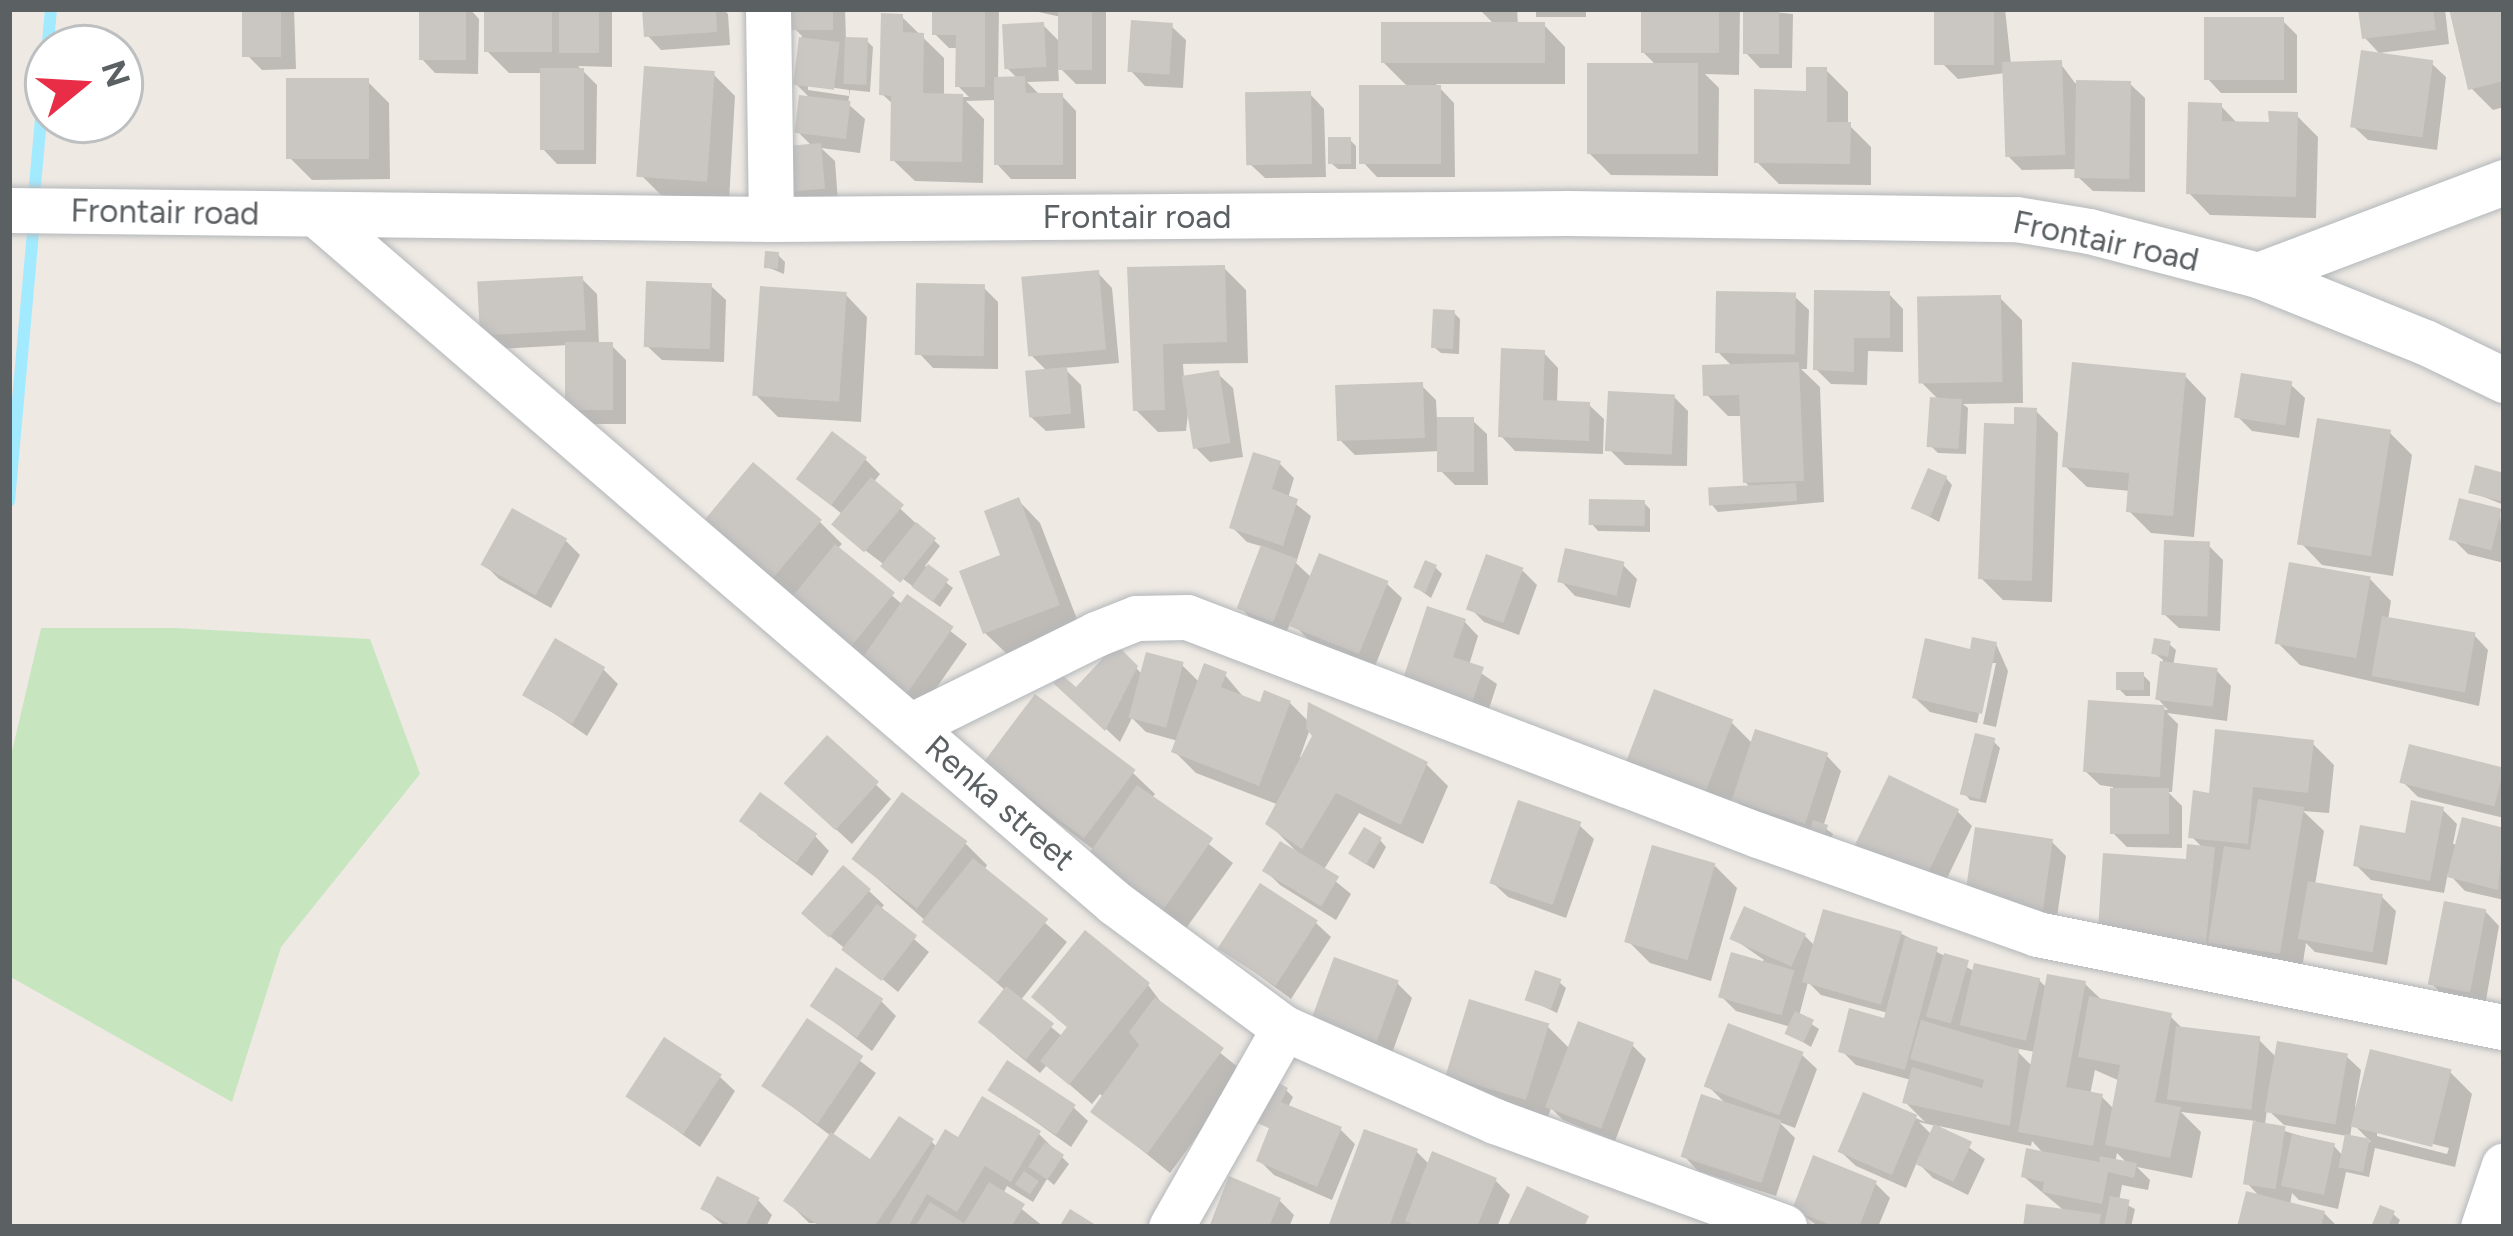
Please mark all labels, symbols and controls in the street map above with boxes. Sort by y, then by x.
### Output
north arrow [24,24,144,144]
text: N [93,55,138,92]
street label: Frontair road [70,191,260,233]
street label: Frontair road [1043,197,1231,237]
street label: Frontair road [2009,202,2203,280]
street label: Renka street [917,727,1083,879]

